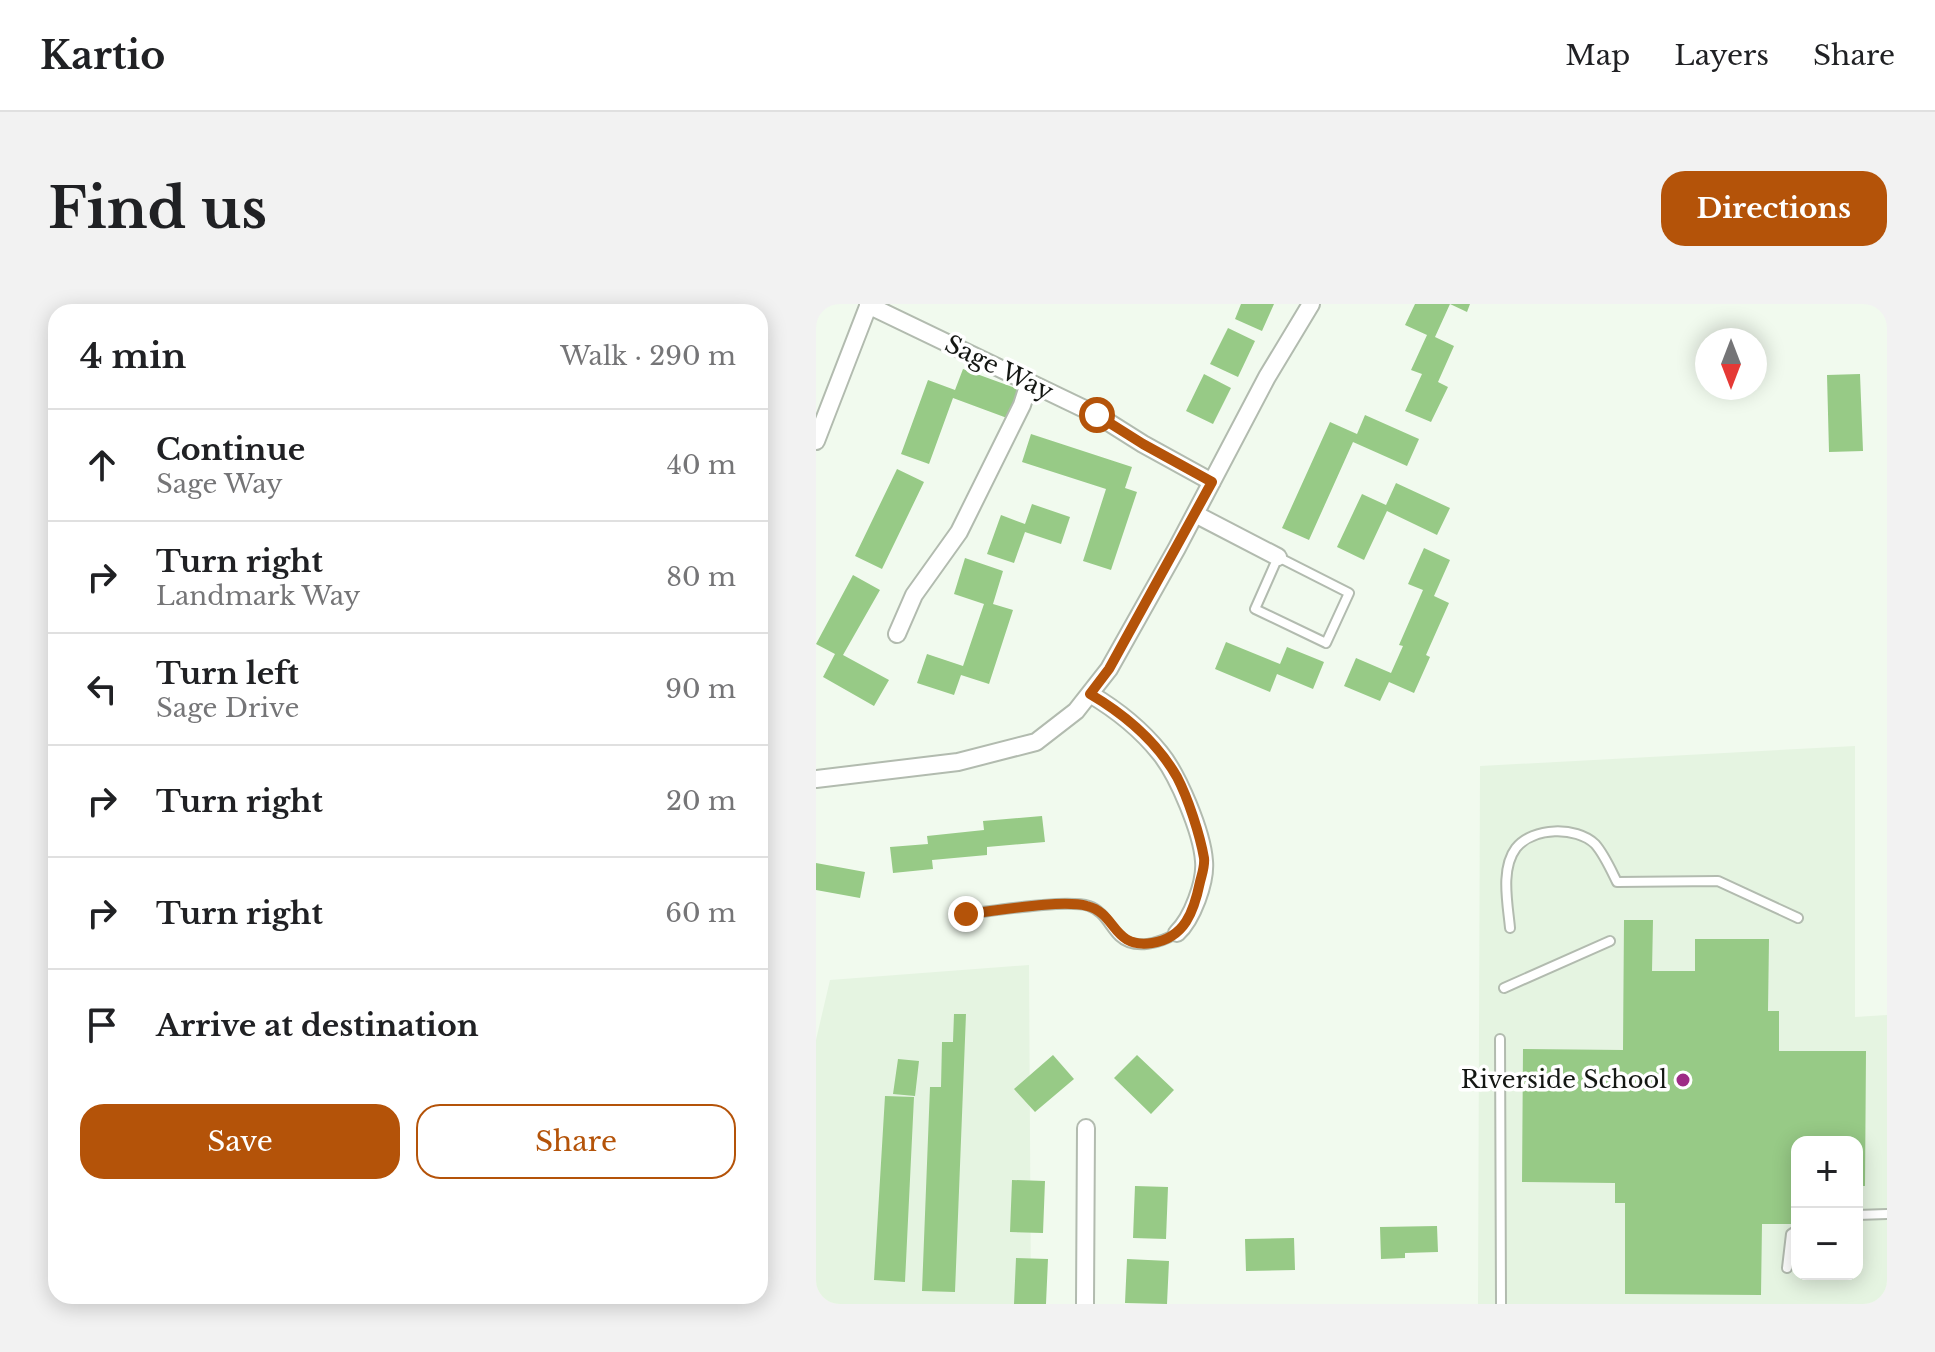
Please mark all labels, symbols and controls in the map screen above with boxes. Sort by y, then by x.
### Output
text: Kartio [40,32,165,79]
text: Map [1565,38,1630,73]
text: Layers [1674,38,1769,73]
text: Share [1813,38,1895,73]
button: Directions [1661,171,1887,246]
text: Find us [48,174,267,243]
north arrow [1695,328,1767,400]
street label: Sage Way [940,329,1059,407]
text: 4 min [80,335,186,377]
text: Walk · 290 m [560,340,736,372]
route start [1079,397,1115,433]
text: Continue [156,431,305,468]
icon: ahead [80,443,124,487]
text: 40 m [667,449,736,481]
text: Sage Way [156,468,283,500]
text: Turn right [156,543,323,580]
icon: right [80,555,124,599]
text: 80 m [666,561,736,593]
text: Landmark Way [156,580,360,612]
text: Turn left [156,655,299,692]
icon: left [80,667,124,711]
text: 90 m [665,673,736,705]
text: Sage Drive [156,692,299,724]
icon: right [80,779,124,823]
text: Turn right [156,783,323,820]
text: 20 m [666,785,736,817]
icon: right [80,891,124,935]
text: Turn right [156,895,323,932]
route end [948,896,984,932]
text: 60 m [665,897,736,929]
icon: arrive [80,1003,124,1047]
text: Arrive at destination [156,1007,479,1044]
place label: Riverside School [1461,1065,1667,1094]
marker: Riverside School [1674,1071,1692,1089]
button: Save [80,1104,400,1179]
button: Share [416,1104,736,1179]
map controls [1791,1136,1863,1280]
button: + [1791,1136,1863,1208]
button: − [1791,1208,1863,1280]

